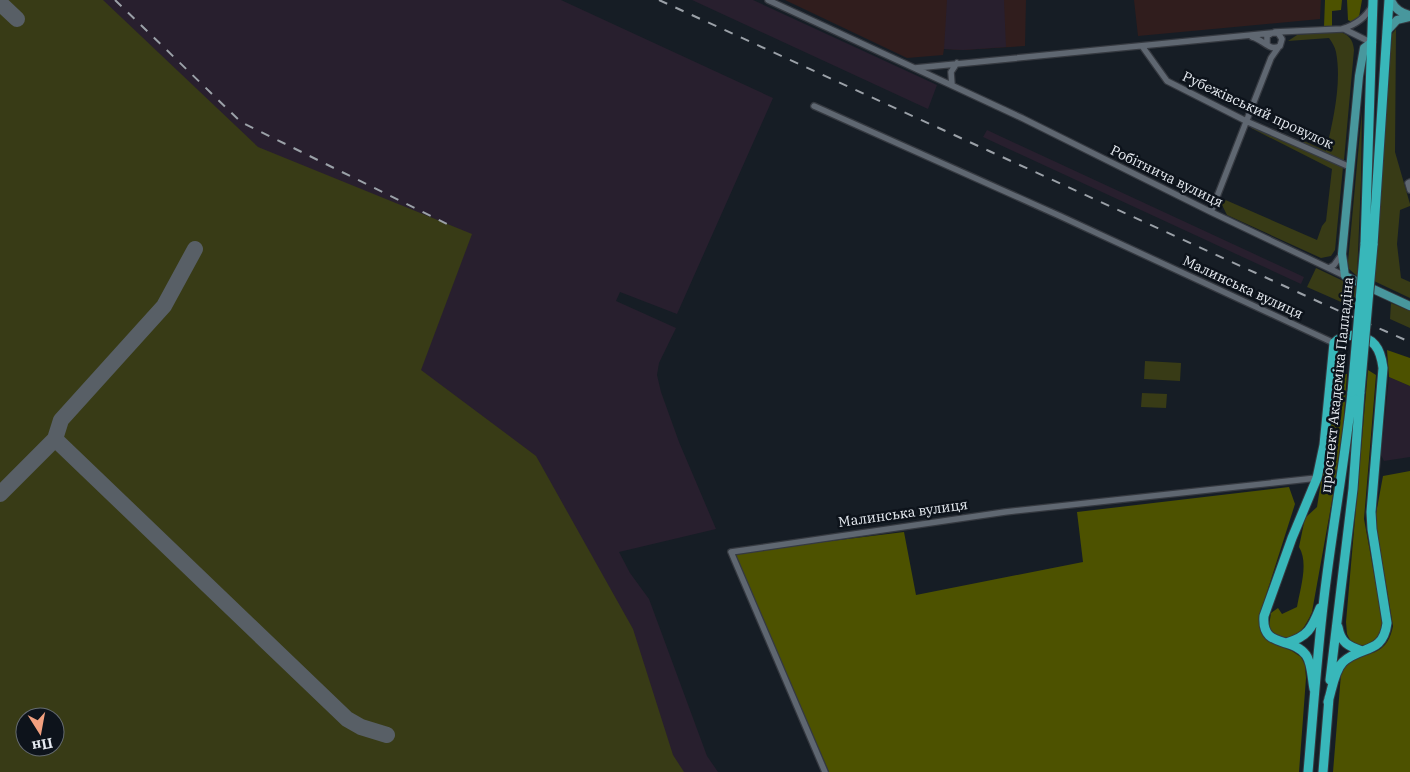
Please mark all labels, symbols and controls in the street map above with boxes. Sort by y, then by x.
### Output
street label: Рубежівський провулок [1180,67,1336,153]
street label: Робітнича вулиця [1108,141,1226,211]
street label: Малинська вулиця [1180,251,1306,323]
street label: проспект Академіка Палладіна [1317,276,1357,494]
street label: Малинська вулиця [837,495,969,531]
north arrow [15,707,65,757]
text: Пн [31,734,54,756]

